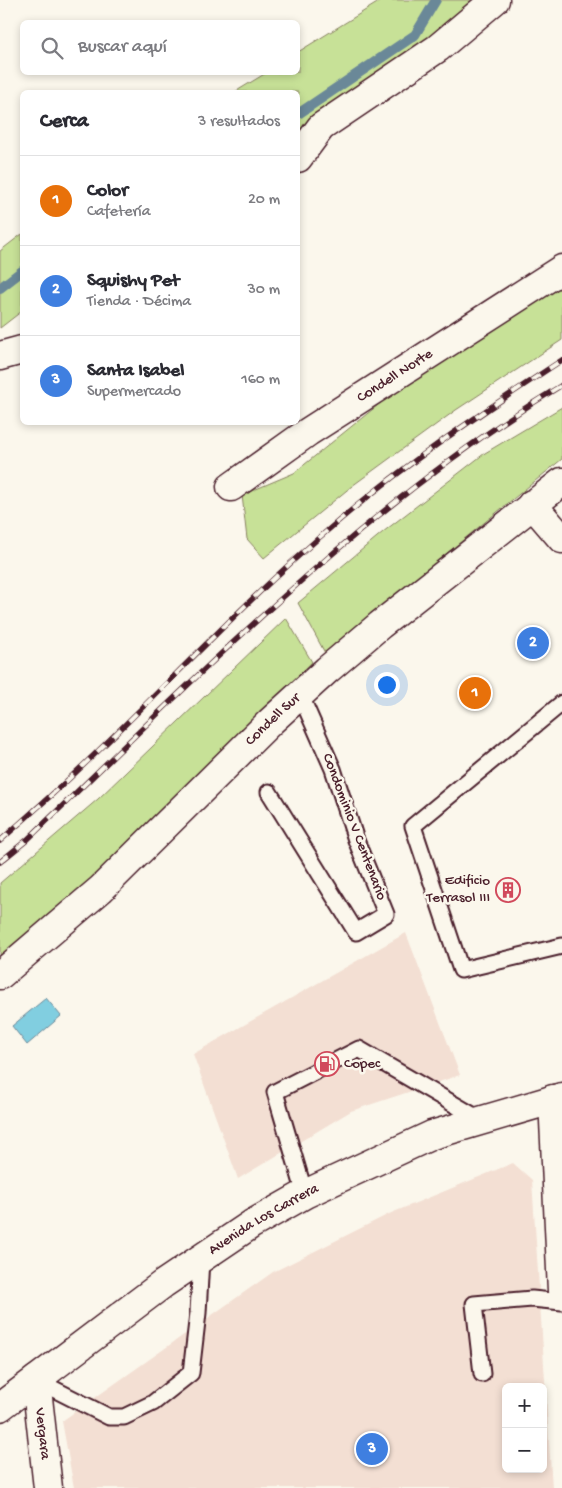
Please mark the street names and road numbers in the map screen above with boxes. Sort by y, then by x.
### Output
street label: Condell Norte [354,345,437,407]
street label: Condell Sur [242,688,306,750]
street label: Condominio V Centenario [318,751,390,903]
street label: Avenida Los Carrera [205,1180,322,1259]
street label: Vergara [30,1406,54,1461]

